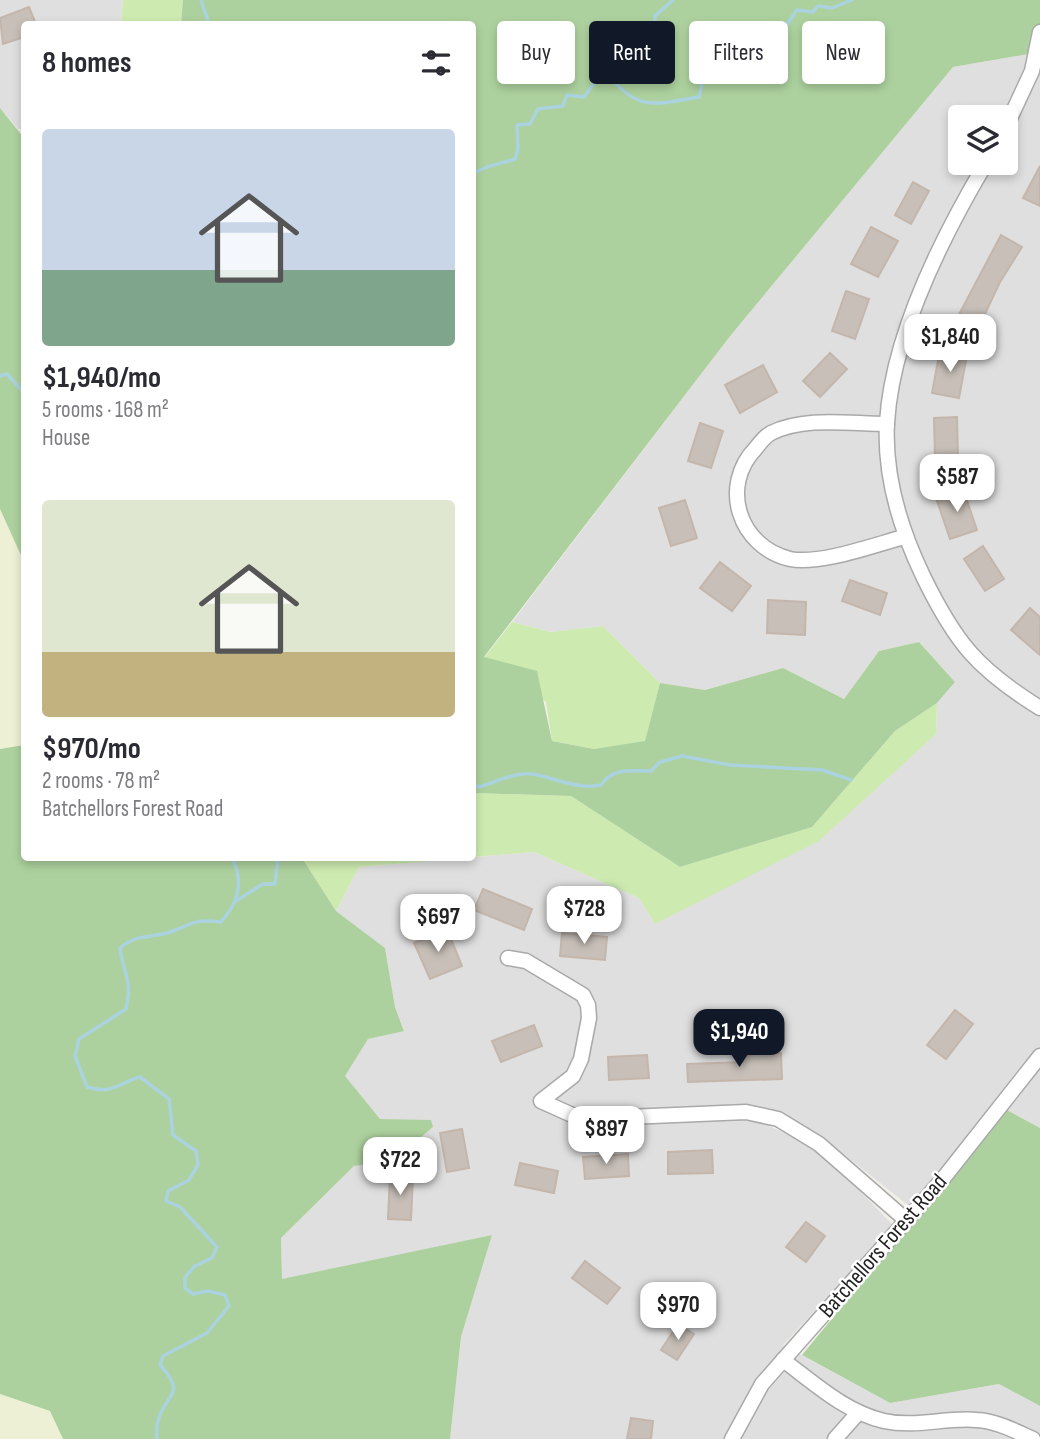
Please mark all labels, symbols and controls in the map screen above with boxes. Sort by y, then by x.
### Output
chip: Buy [497,21,575,84]
chip: Rent [589,21,675,84]
chip: Filters [689,21,788,84]
chip: New [802,21,885,84]
icon: filters [417,44,455,82]
text: 8 homes [42,45,131,81]
map controls [948,105,1018,175]
button: layers [948,105,1018,175]
icon: home [186,175,312,301]
pin: $1,840 [893,314,1007,374]
text: $1,840 [920,323,980,351]
text: $1,940/mo [42,360,161,396]
text: 5 rooms · 168 m² [42,396,169,424]
text: House [42,424,90,452]
pin: $587 [916,454,998,514]
text: $587 [936,463,978,491]
icon: home [186,546,312,672]
text: $970/mo [42,731,141,767]
text: 2 rooms · 78 m² [42,767,160,795]
text: Batchellors Forest Road [42,795,223,823]
pin: $728 [543,886,625,946]
pin: $697 [397,894,479,954]
text: $728 [563,895,605,923]
text: $697 [416,903,460,931]
pin: $1,940 [682,1010,796,1069]
text: $1,940 [709,1018,769,1046]
pin: $897 [565,1106,647,1166]
text: $897 [584,1115,628,1143]
pin: $722 [359,1138,441,1197]
text: $722 [379,1146,421,1174]
street label: Batchellors Forest Road [813,1168,953,1324]
pin: $970 [637,1282,719,1342]
text: $970 [656,1291,700,1319]

